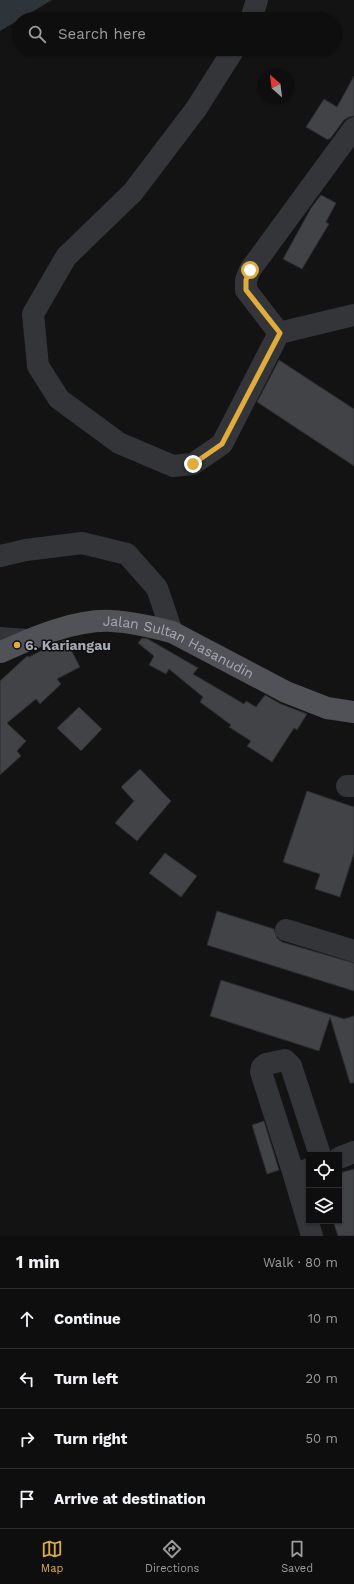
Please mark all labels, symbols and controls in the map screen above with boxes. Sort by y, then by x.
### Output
search box [12,12,342,56]
icon: search [26,23,48,45]
text: Search here [58,25,146,43]
north arrow [258,68,294,104]
route start [241,261,259,279]
route end [184,455,202,473]
street label: Jalan Sultan Hasanudin [103,613,257,682]
place label: 6. Kariangau [25,637,111,653]
marker: 6. Kariangau [12,640,22,650]
map controls [306,1152,342,1224]
button: locate [306,1152,342,1188]
button: layers [306,1188,342,1224]
text: 1 min [16,1252,60,1272]
text: Walk · 80 m [263,1255,338,1270]
icon: ahead [16,1308,38,1330]
text: Continue [54,1310,121,1328]
text: 10 m [308,1311,338,1326]
icon: left [16,1368,38,1390]
text: Turn left [54,1370,118,1388]
text: 20 m [306,1371,338,1386]
icon: right [16,1428,38,1450]
text: Turn right [54,1430,127,1448]
text: 50 m [306,1431,338,1446]
icon: arrive [16,1488,38,1510]
text: Arrive at destination [54,1490,206,1508]
tab: Map [41,1538,63,1575]
tab: Directions [145,1538,199,1575]
tab: Saved [281,1538,313,1575]

